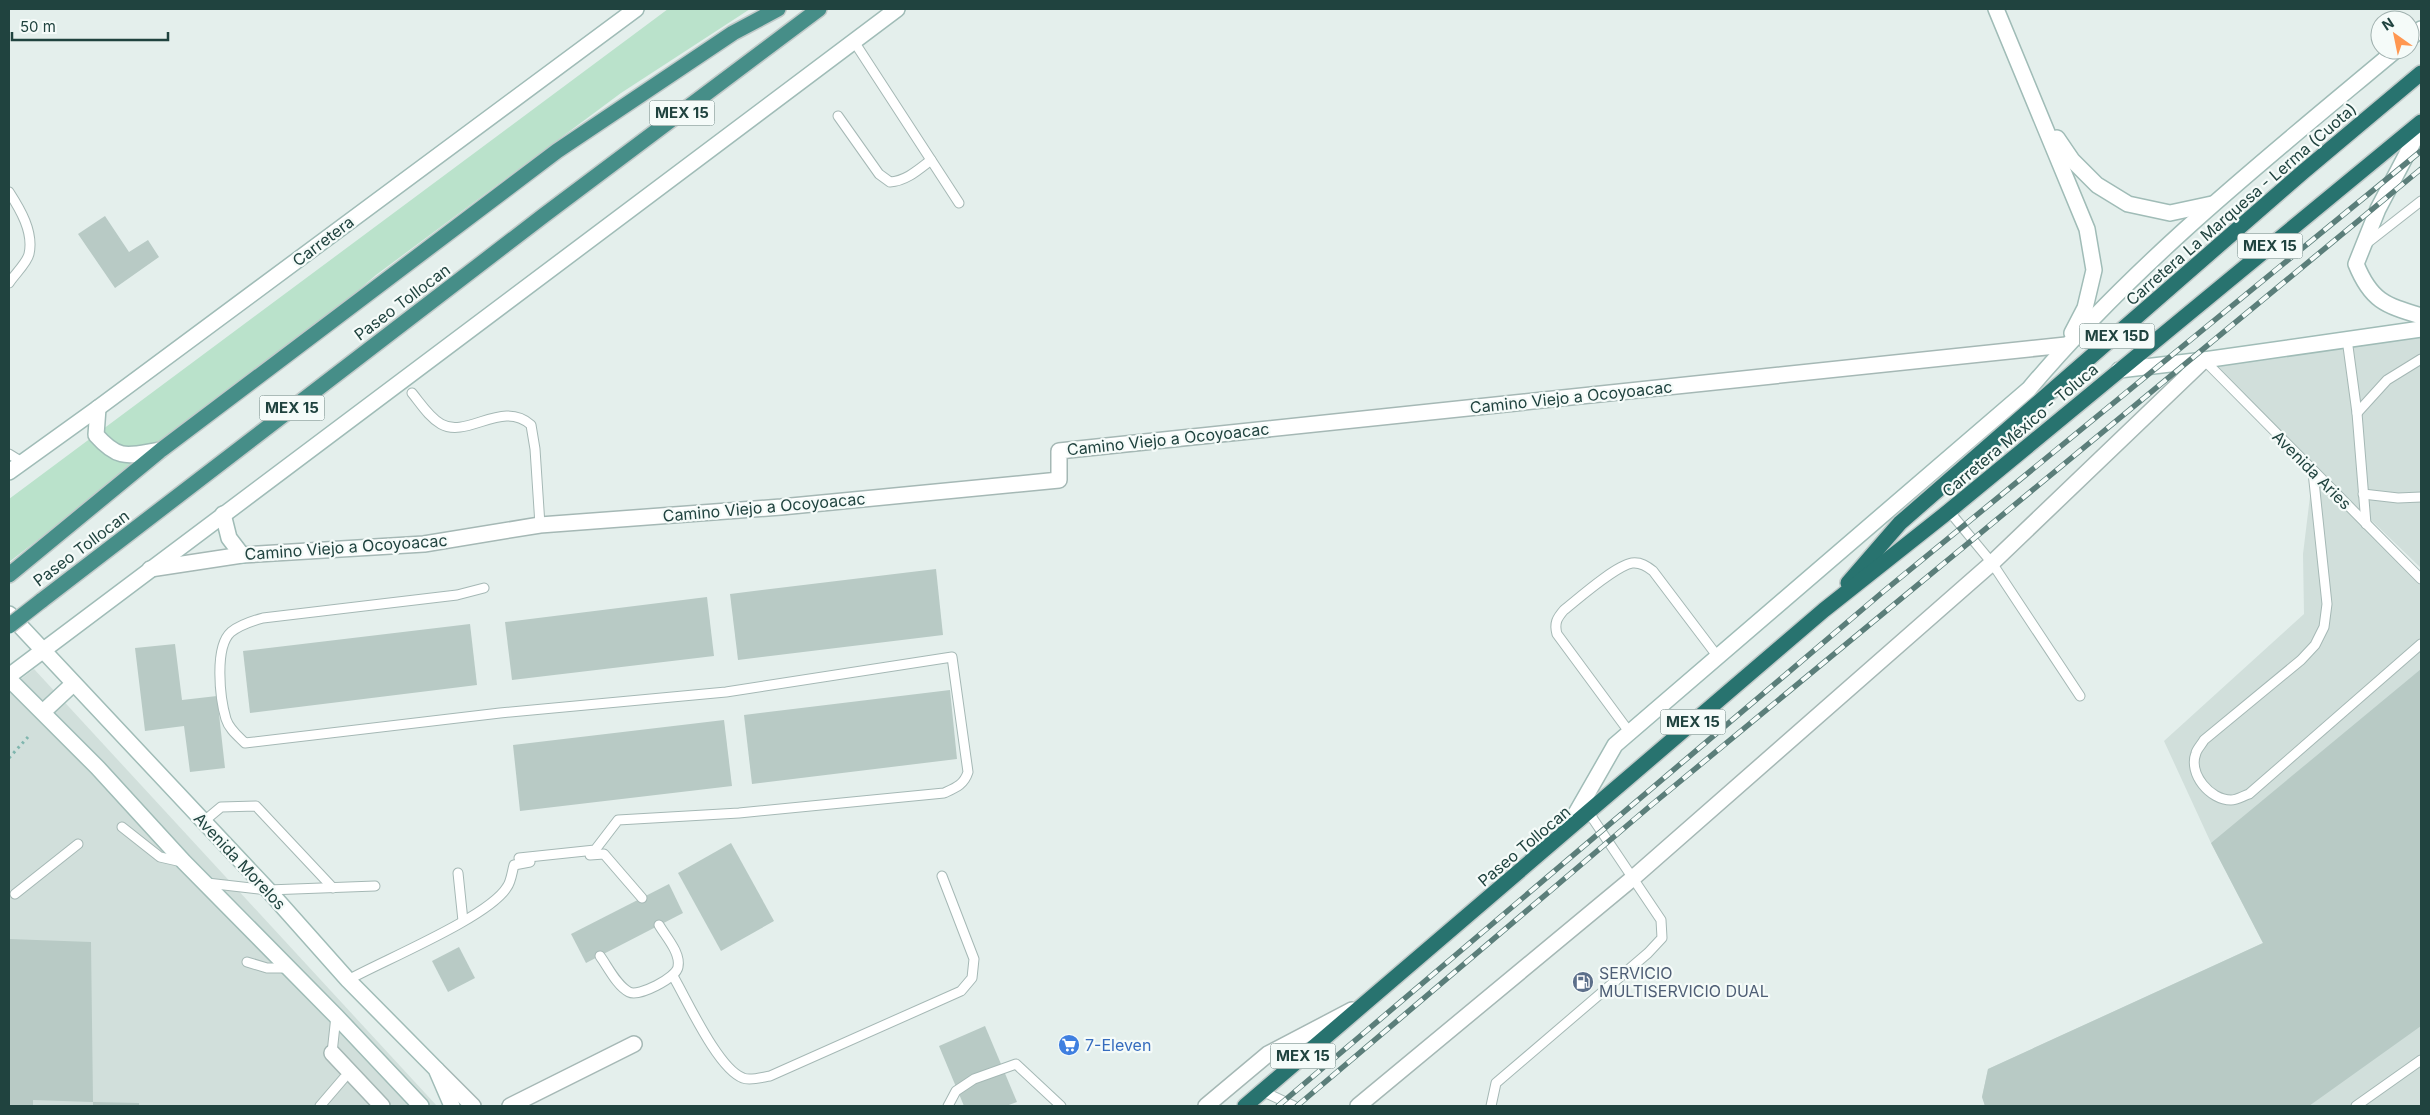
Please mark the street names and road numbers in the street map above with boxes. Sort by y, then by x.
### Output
street label: Carretera La Marquesa - Lerma (Cuota) [2122,98,2360,310]
road number: MEX 15 [650,100,714,126]
street label: Carretera [288,212,358,270]
road number: MEX 15 [2238,234,2302,258]
street label: Paseo Tollocan [350,259,454,345]
road number: MEX 15D [2080,324,2154,348]
street label: Carretera México - Toluca [1938,359,2102,501]
street label: Camino Viejo a Ocoyoacac [1469,376,1673,418]
road number: MEX 15 [260,396,324,420]
street label: Camino Viejo a Ocoyoacac [1066,418,1270,460]
street label: Avenida Aries [2268,426,2356,514]
street label: Camino Viejo a Ocoyoacac [662,488,866,526]
street label: Paseo Tollocan [29,505,133,591]
street label: Camino Viejo a Ocoyoacac [244,530,448,564]
road number: MEX 15 [1660,710,1726,734]
street label: Paseo Tollocan [1474,801,1574,891]
street label: Avenida Morelos [190,808,290,914]
road number: MEX 15 [1270,1044,1336,1068]

